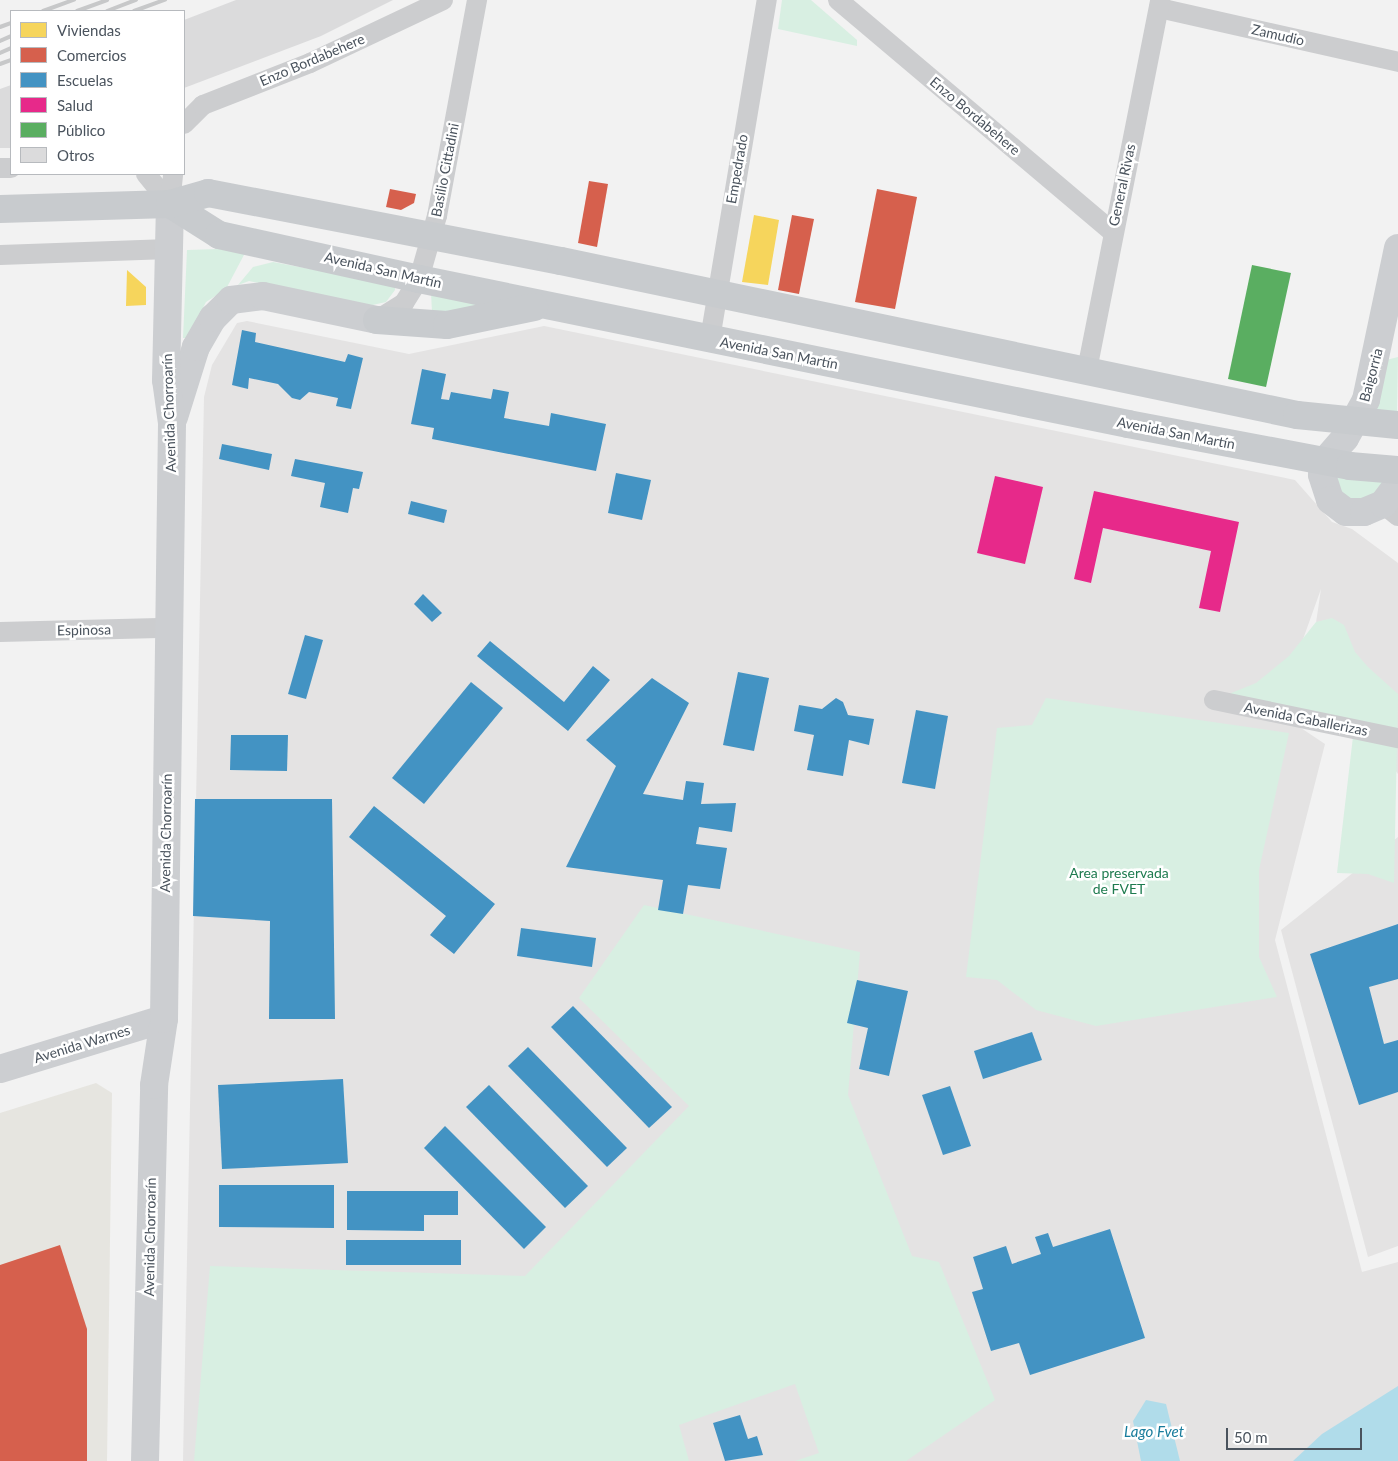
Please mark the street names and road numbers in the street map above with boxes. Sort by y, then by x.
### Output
street label: Zamudio [1250,21,1306,49]
street label: Enzo Bordabehere [257,30,367,90]
street label: Enzo Bordabehere [926,73,1024,159]
street label: Basilio Cittadini [428,122,462,218]
street label: Empedrado [723,133,751,205]
street label: General Rivas [1105,142,1139,228]
street label: Avenida San Martín [323,248,443,292]
street label: Avenida San Martín [718,333,840,373]
street label: Baigorria [1356,346,1386,404]
street label: Avenida Chorroarín [159,353,179,473]
street label: Avenida San Martín [1115,413,1237,453]
street label: Espinosa [57,621,111,639]
street label: Avenida Caballerizas [1243,699,1369,739]
street label: Avenida Chorroarín [157,773,175,893]
street label: Avenida Warnes [32,1021,132,1067]
street label: Avenida Chorroarín [141,1177,159,1297]

